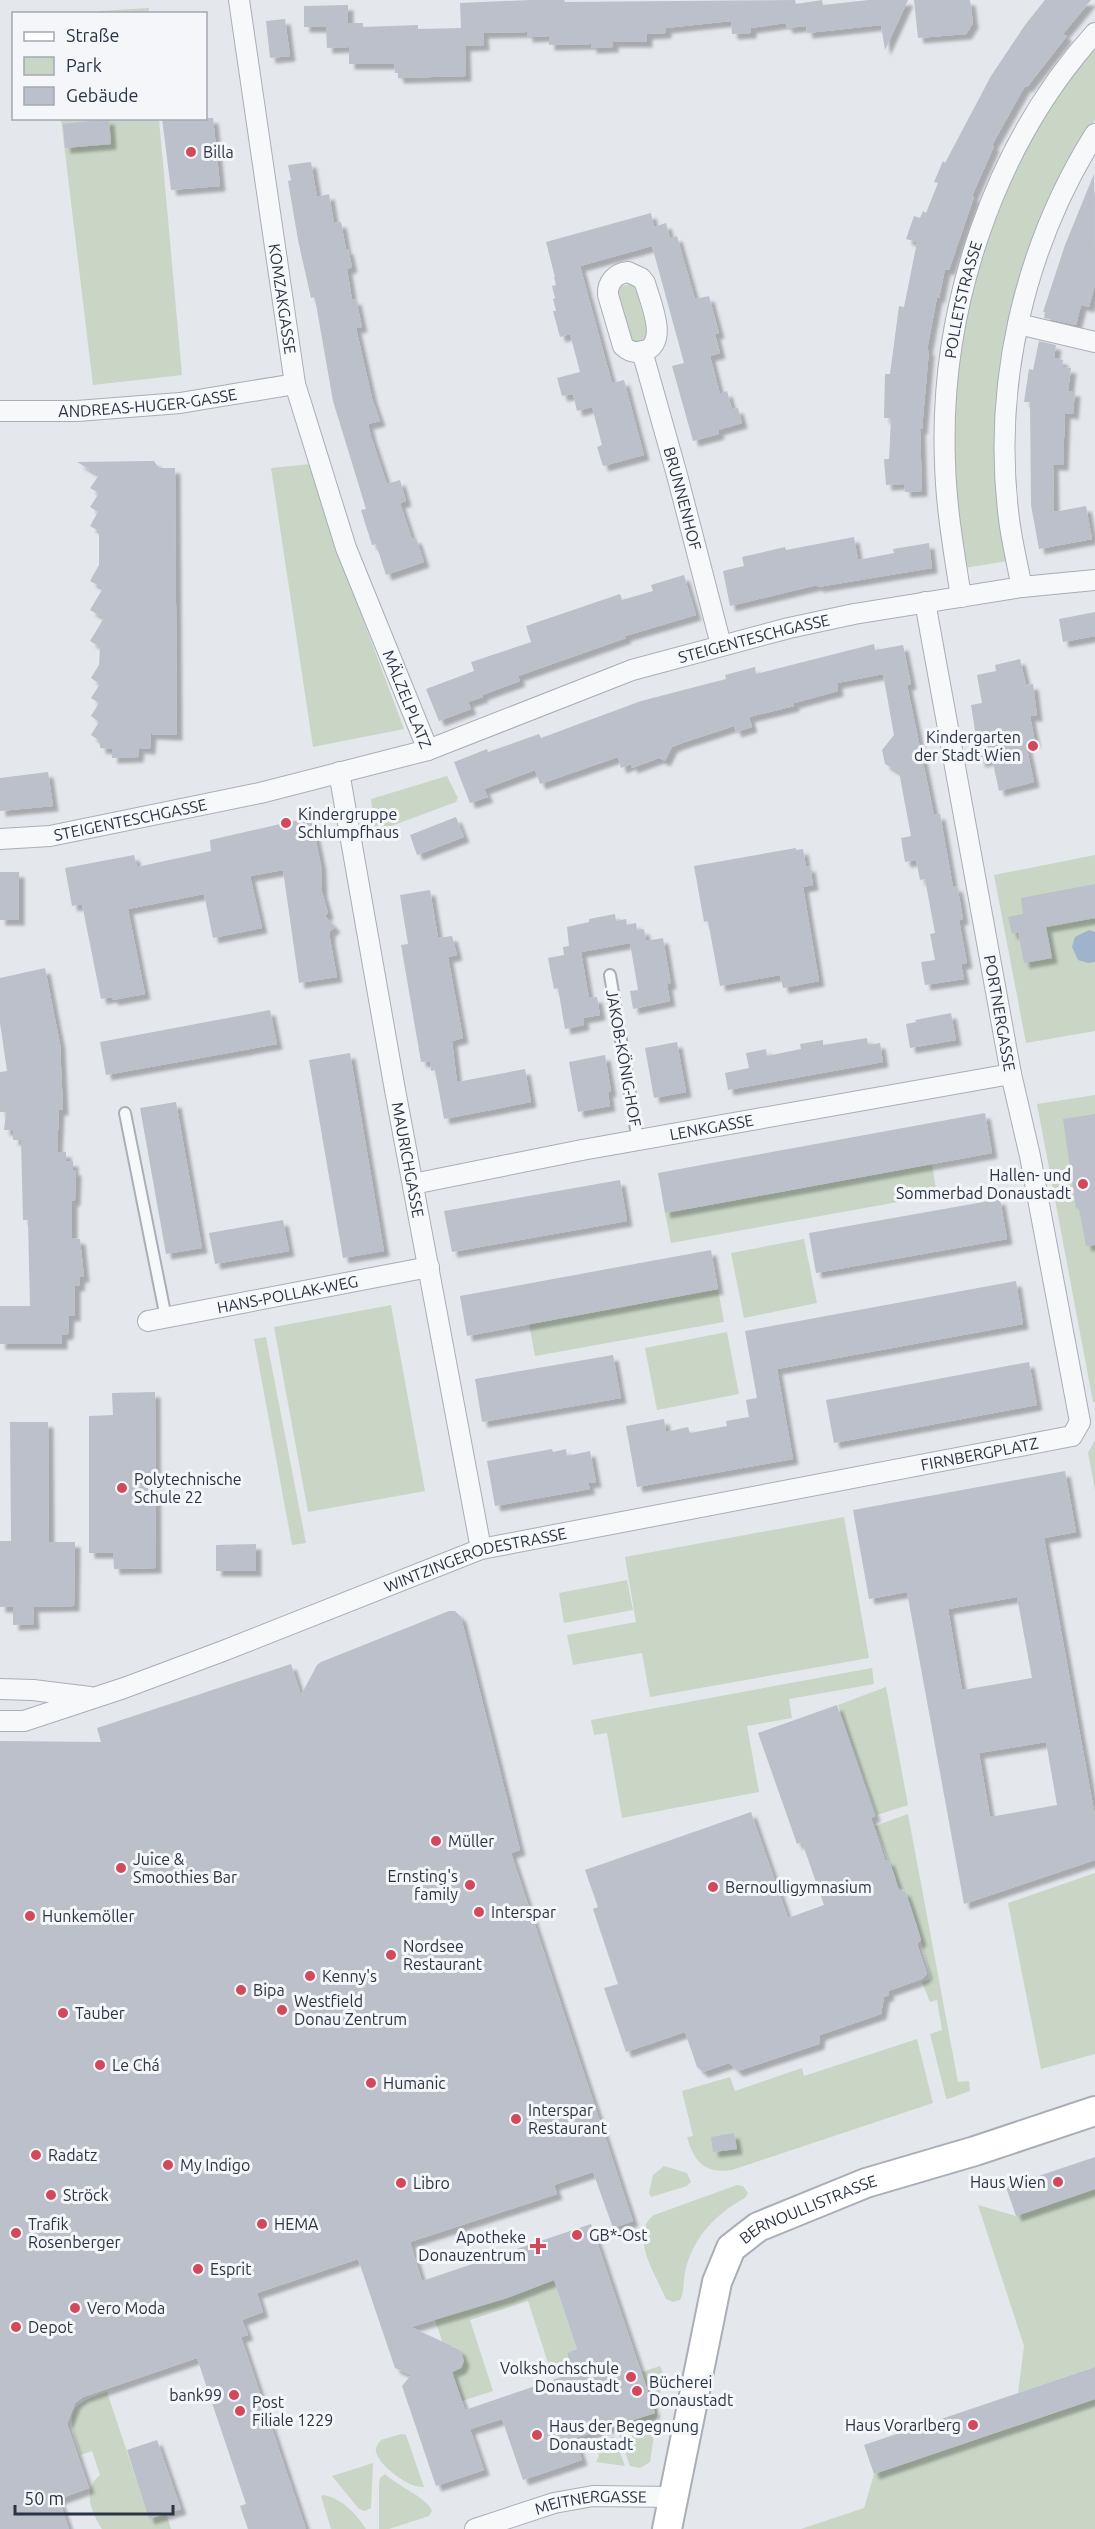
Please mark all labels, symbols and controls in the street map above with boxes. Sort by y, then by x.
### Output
legend [12,12,207,120]
text: Straße [66,25,119,45]
text: Park [66,55,102,75]
text: Gebäude [66,85,138,105]
place label: Billa [203,143,234,161]
marker: Billa [184,145,198,159]
street label: POLLETSTRASSE [941,239,985,360]
street label: KOMZAKGASSE [266,242,300,355]
street label: ANDREAS-HUGER-GASSE [58,385,238,420]
street label: BRUNNENHOF [660,445,705,552]
street label: STEIGENTESCHGASSE [676,610,831,666]
street label: MÄLZELPLATZ [379,647,435,751]
place label: Kindergarten der Stadt Wien [914,728,1021,764]
marker: Kindergarten der Stadt Wien [1026,739,1040,753]
street label: STEIGENTESCHGASSE [52,795,208,844]
place label: Kindergruppe Schlumpfhaus [298,805,399,841]
marker: Kindergruppe Schlumpfhaus [279,816,293,830]
street label: PORTNERGASSE [981,953,1019,1073]
street label: JAKOB-KÖNIG-HOF [603,988,645,1128]
street label: MAURICHGASSE [388,1101,428,1219]
street label: LENKGASSE [668,1111,755,1143]
place label: Hallen- und Sommerbad Donaustadt [896,1166,1072,1202]
marker: Hallen- und Sommerbad Donaustadt [1076,1177,1090,1191]
street label: HANS-POLLAK-WEG [215,1272,359,1317]
street label: FIRNBERGPLATZ [919,1434,1040,1474]
place label: Polytechnische Schule 22 [134,1470,242,1506]
marker: Polytechnische Schule 22 [115,1481,129,1495]
street label: WINTZINGERODESTRASSE [381,1524,568,1595]
place label: Müller [448,1832,494,1850]
marker: Müller [429,1834,443,1848]
place label: Juice & Smoothies Bar [133,1850,237,1886]
marker: Juice & Smoothies Bar [114,1861,128,1875]
place label: Ernsting's family [388,1867,458,1903]
marker: Ernsting's family [463,1878,477,1892]
place label: Bernoulligymnasium [725,1878,872,1896]
marker: Bernoulligymnasium [706,1880,720,1894]
place label: Interspar [491,1903,556,1921]
marker: Interspar [472,1905,486,1919]
place label: Hunkemöller [42,1907,135,1925]
marker: Hunkemöller [23,1909,37,1923]
place label: Nordsee Restaurant [403,1937,483,1973]
marker: Nordsee Restaurant [384,1948,398,1962]
place label: Kenny's [322,1967,377,1985]
marker: Kenny's [303,1969,317,1983]
place label: Bipa [253,1981,285,1999]
marker: Bipa [234,1983,248,1997]
place label: Westfield Donau Zentrum [294,1992,407,2028]
marker: Westfield Donau Zentrum [275,2003,289,2017]
place label: Tauber [75,2004,125,2022]
marker: Tauber [56,2006,70,2020]
place label: Le Chá [112,2056,160,2074]
marker: Le Chá [93,2058,107,2072]
place label: Humanic [383,2074,446,2092]
marker: Humanic [364,2076,378,2090]
place label: Interspar Restaurant [528,2101,608,2137]
marker: Interspar Restaurant [509,2112,523,2126]
place label: Radatz [48,2146,97,2164]
marker: Radatz [29,2148,43,2162]
place label: My Indigo [180,2156,250,2174]
marker: My Indigo [161,2158,175,2172]
street label: BERNOULLISTRASSE [736,2171,879,2247]
place label: Haus Wien [970,2173,1046,2191]
place label: Libro [413,2174,450,2192]
marker: Haus Wien [1051,2175,1065,2189]
marker: Libro [394,2176,408,2190]
place label: Ströck [63,2186,109,2204]
marker: Ströck [44,2188,58,2202]
place label: Trafik Rosenberger [28,2215,121,2251]
place label: HEMA [274,2215,319,2233]
marker: HEMA [255,2217,269,2231]
marker: Trafik Rosenberger [9,2226,23,2240]
place label: GB*-Ost [589,2226,648,2244]
place label: Apotheke Donauzentrum [418,2228,526,2264]
marker: GB*-Ost [570,2228,584,2242]
marker: Apotheke Donauzentrum [531,2239,545,2253]
place label: Esprit [210,2260,252,2278]
marker: Esprit [191,2262,205,2276]
place label: Vero Moda [87,2299,165,2317]
marker: Vero Moda [68,2301,82,2315]
place label: Depot [28,2318,74,2336]
marker: Depot [9,2320,23,2334]
place label: Volkshochschule Donaustadt [500,2359,620,2395]
marker: Volkshochschule Donaustadt [624,2370,638,2384]
place label: Bücherei Donaustadt [649,2373,734,2409]
marker: Bücherei Donaustadt [630,2384,644,2398]
place label: bank99 [169,2386,222,2404]
marker: bank99 [227,2388,241,2402]
place label: Post Filiale 1229 [252,2393,333,2429]
marker: Post Filiale 1229 [233,2404,247,2418]
place label: Haus Vorarlberg [845,2416,961,2434]
place label: Haus der Begegnung Donaustadt [549,2417,699,2453]
marker: Haus Vorarlberg [966,2418,980,2432]
marker: Haus der Begegnung Donaustadt [530,2428,544,2442]
scale bar [15,2478,172,2516]
street label: MEITNERGASSE [532,2487,647,2518]
text: 50 m [24,2488,64,2508]

